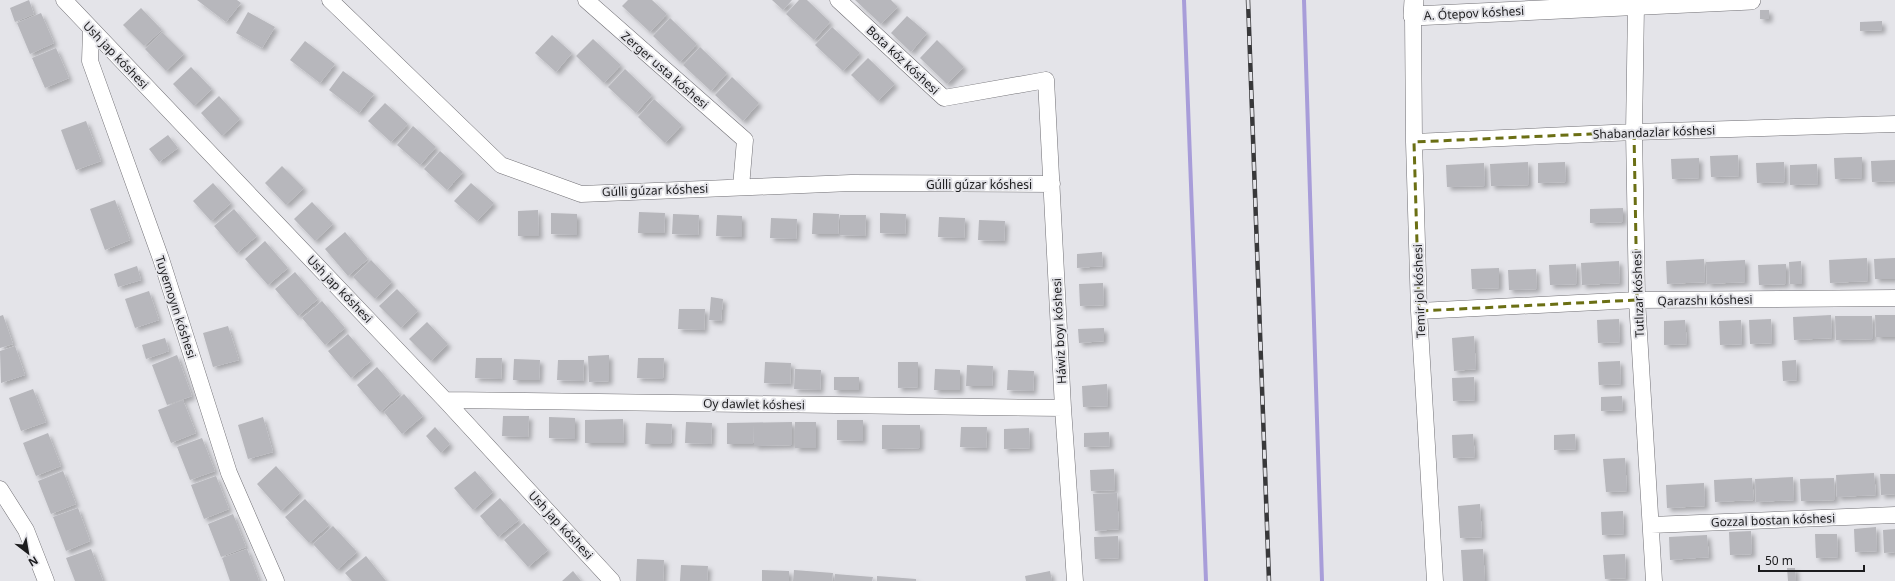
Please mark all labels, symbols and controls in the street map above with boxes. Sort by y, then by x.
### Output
street label: A. Ótepov kóshesi [1423,2,1525,24]
street label: Ush jap kóshesi [79,18,153,92]
street label: Bota kóz kóshesi [863,22,943,98]
street label: Zerger usta kóshesi [618,27,712,113]
street label: Shabandazlar kóshesi [1593,121,1715,143]
street label: Gúlli gúzar kóshesi [926,176,1032,193]
street label: Gúlli gúzar kóshesi [602,180,708,200]
street label: Temir jol kóshesi [1409,244,1429,338]
street label: Tutlızar kóshesi [1628,250,1648,338]
street label: Ush jap kóshesi [303,252,377,326]
street label: Tuyemoyın kóshesi [151,254,201,360]
street label: Háwiz boyı kóshesi [1048,278,1070,384]
street label: Qarazshı kóshesi [1657,291,1753,309]
street label: Oy dawlet kóshesi [703,395,805,413]
street label: Ush jap kóshesi [525,487,597,563]
street label: Gozzal bostan kóshesi [1710,509,1836,531]
north arrow [8,533,48,573]
scale bar [1759,547,1864,573]
text: 50 m [1765,552,1793,569]
text: N [26,553,41,571]

